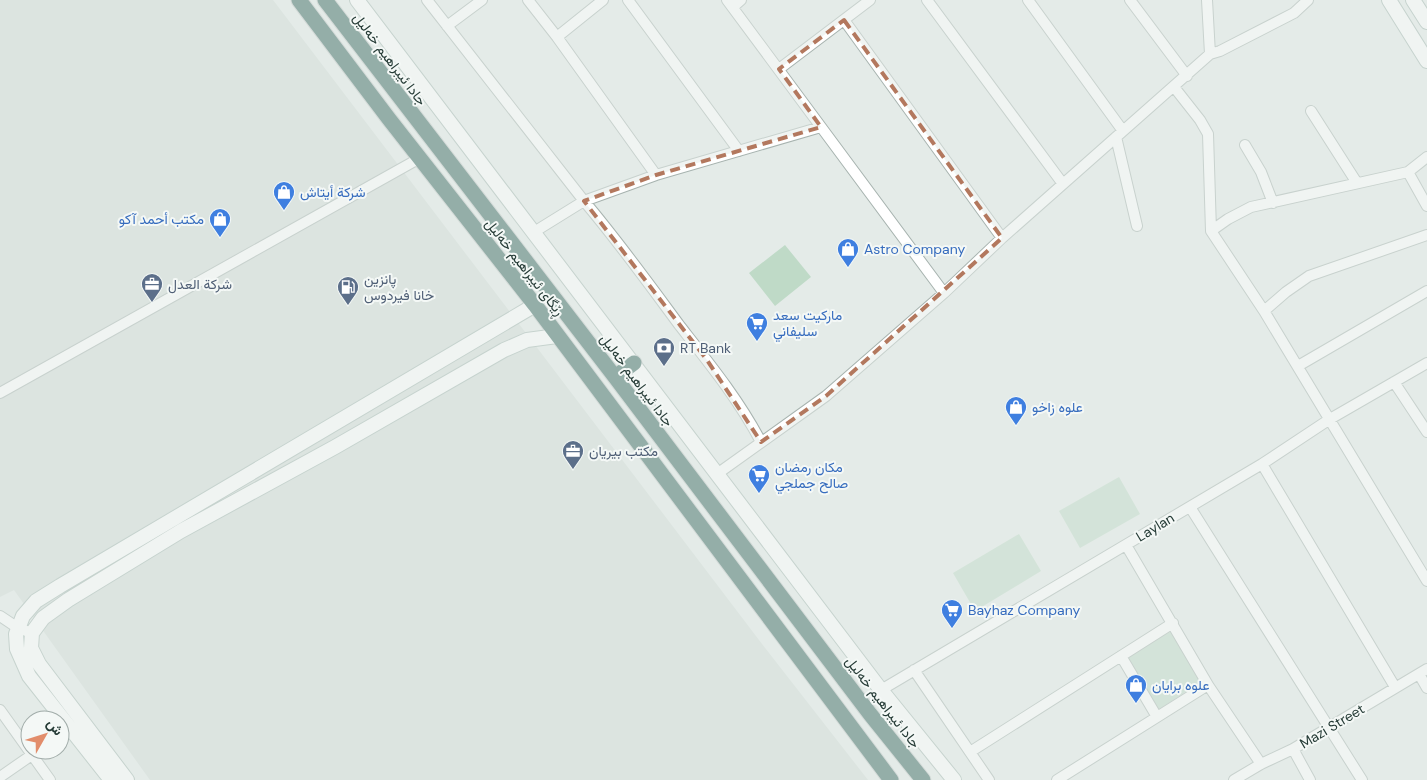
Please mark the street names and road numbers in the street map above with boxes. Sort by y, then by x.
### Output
street label: جادا ئیبراهیم خەلیل [349,9,431,109]
street label: ڕێگای ئیبراهیم خەلیل [479,215,569,321]
street label: جادا ئیبراهیم خەلیل [596,330,678,430]
street label: Laylan [1133,509,1177,545]
street label: جادا ئیبراهیم خەلیل [842,652,924,752]
street label: Mazi Street [1296,700,1368,752]

